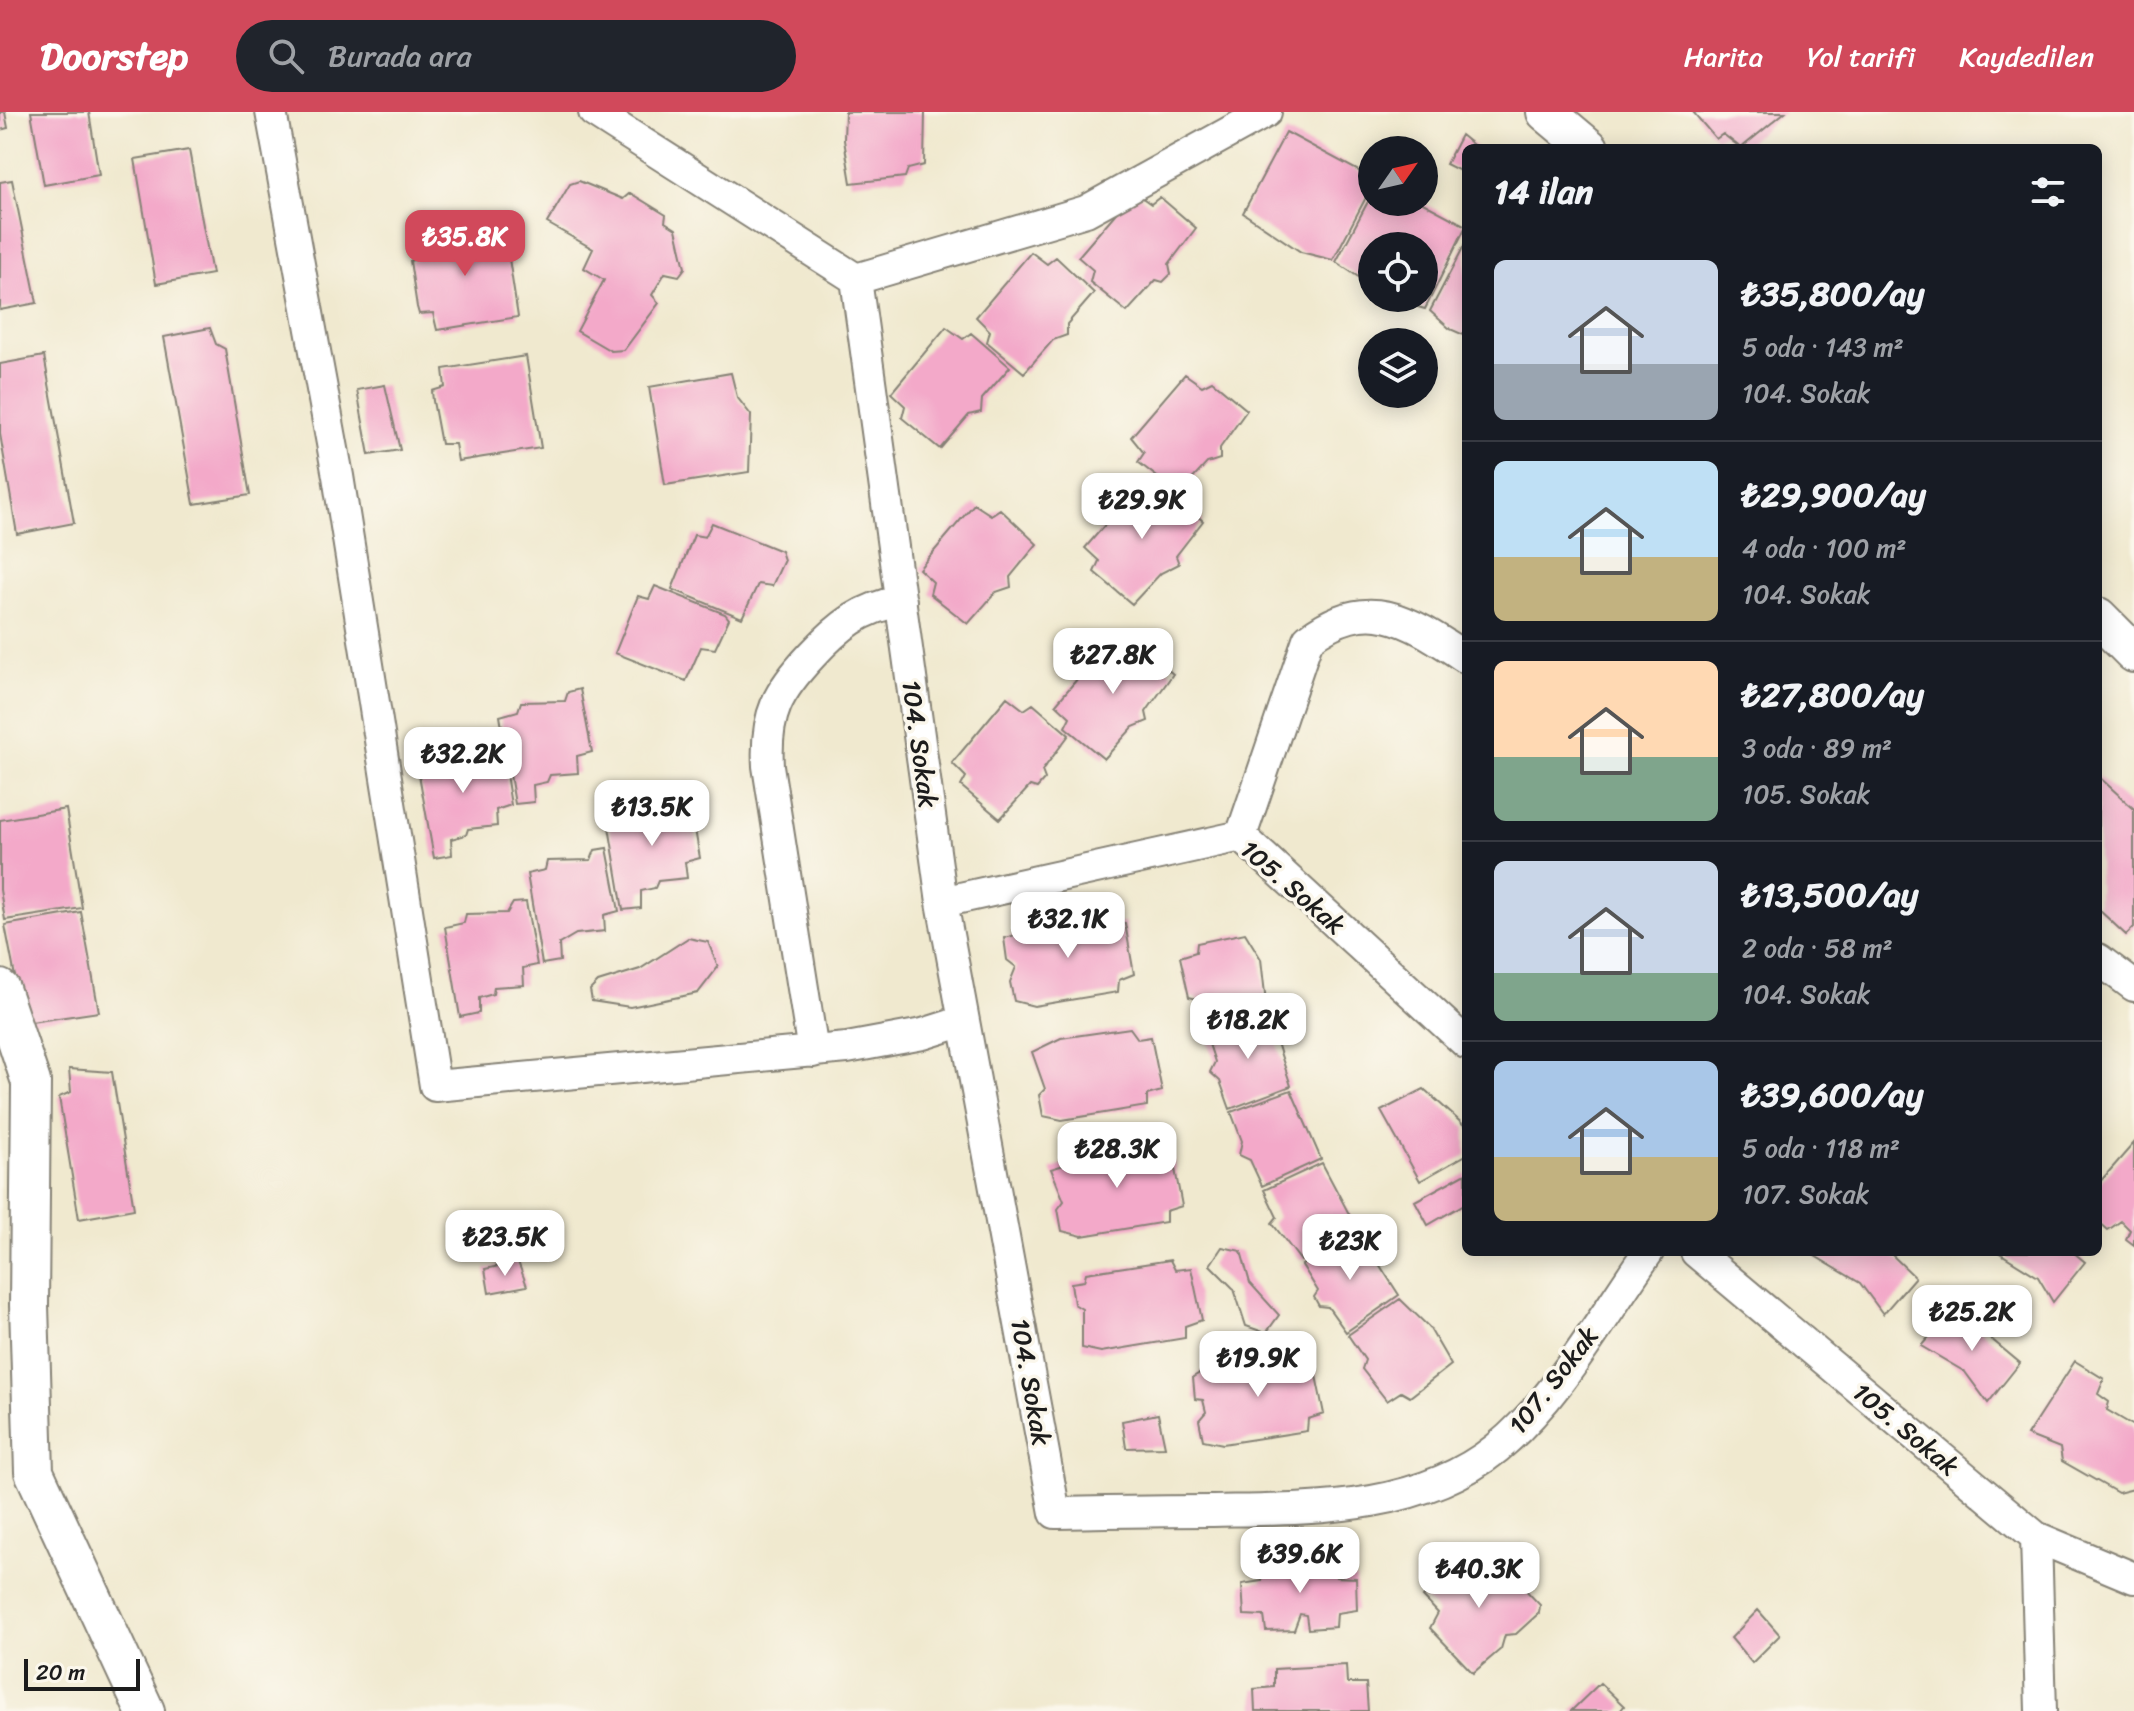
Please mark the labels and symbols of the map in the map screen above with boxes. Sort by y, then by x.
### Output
north arrow [1358,136,1438,216]
pin: ₺35.8K [400,210,530,278]
pin: ₺29.9K [1077,473,1207,541]
pin: ₺27.8K [1048,628,1178,696]
street label: 104. Sokak [888,677,952,811]
pin: ₺32.2K [398,727,528,795]
pin: ₺13.5K [587,780,717,848]
street label: 105. Sokak [1229,828,1357,947]
pin: ₺32.1K [1003,892,1133,960]
pin: ₺18.2K [1183,993,1313,1061]
pin: ₺28.3K [1052,1122,1182,1190]
pin: ₺23.5K [440,1210,570,1278]
pin: ₺23K [1303,1214,1397,1282]
pin: ₺25.2K [1907,1285,2037,1353]
street label: 104. Sokak [997,1315,1065,1450]
street label: 107. Sokak [1496,1316,1610,1444]
pin: ₺19.9K [1193,1331,1323,1399]
street label: 105. Sokak [1842,1370,1970,1488]
pin: ₺39.6K [1235,1527,1365,1595]
pin: ₺40.3K [1414,1542,1544,1610]
scale bar [24,1655,140,1691]

